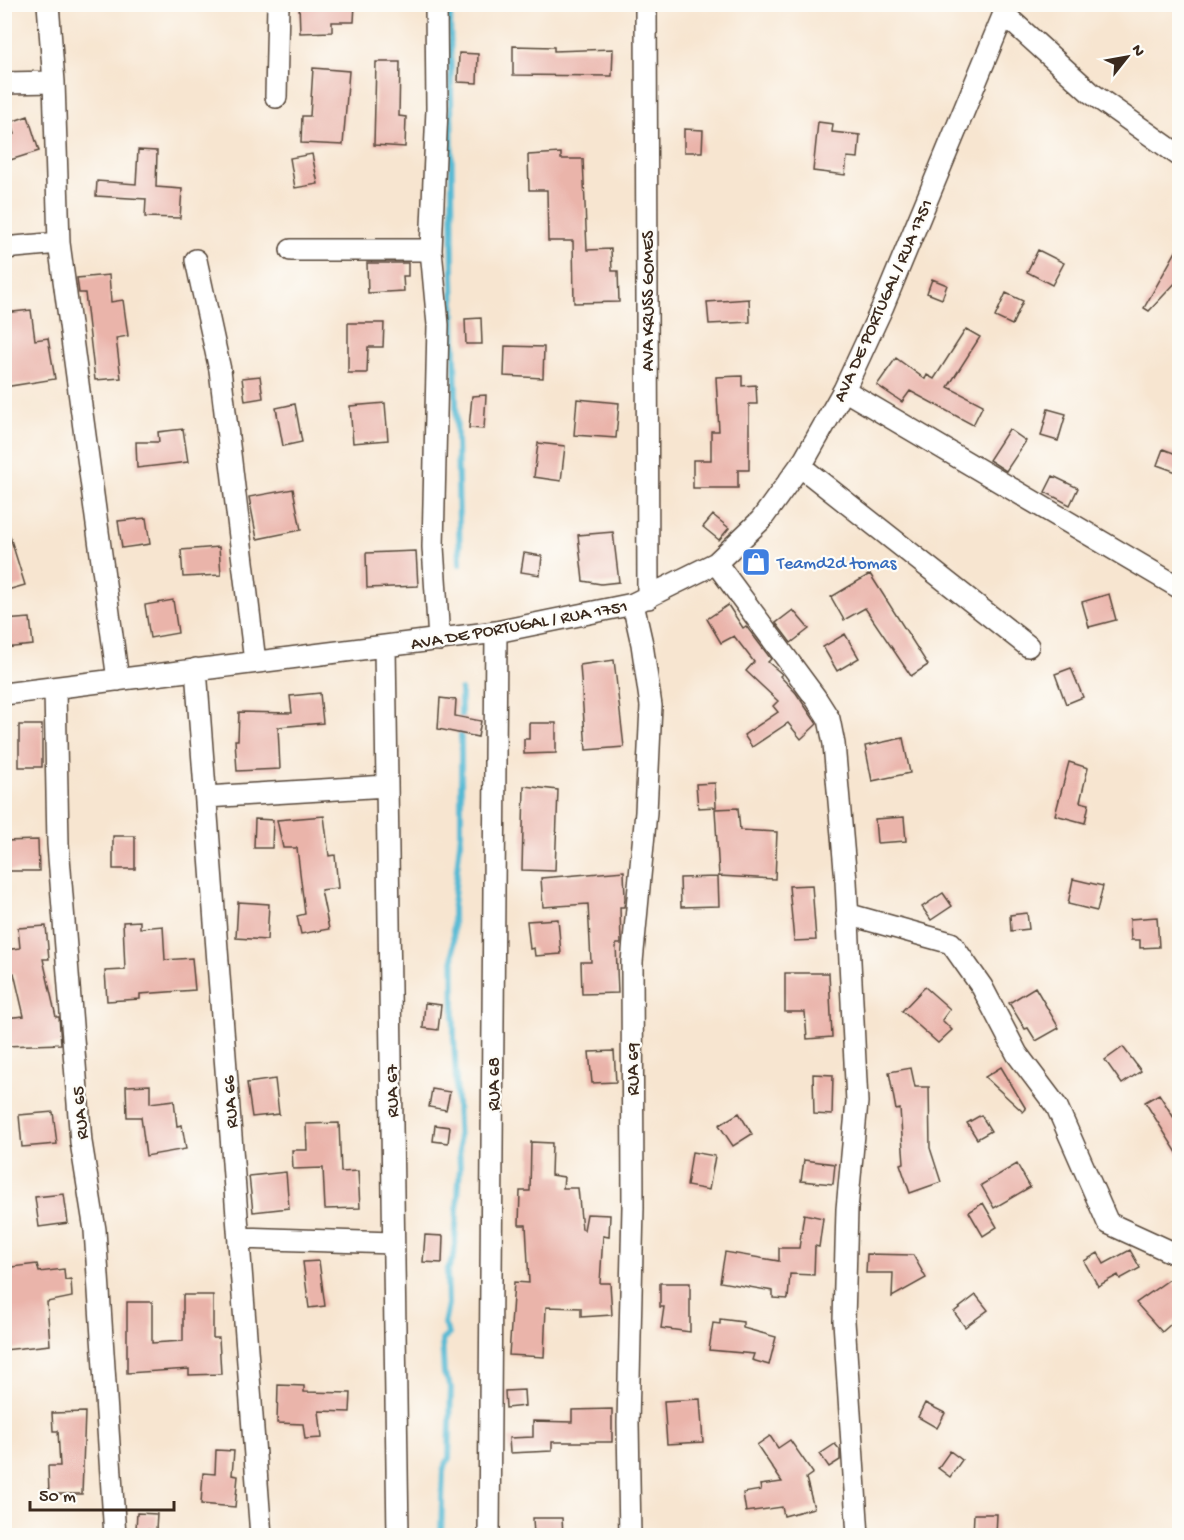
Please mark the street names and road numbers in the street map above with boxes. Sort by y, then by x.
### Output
street label: AVA DE PORTUGAL / RUA 1751 [830,196,939,406]
street label: AVA KRUSS GOMES [639,230,660,371]
street label: AVA DE PORTUGAL / RUA 1751 [409,597,629,656]
street label: RUA 69 [624,1043,645,1095]
street label: RUA 68 [485,1057,506,1111]
street label: RUA 67 [383,1064,404,1118]
street label: RUA 66 [219,1074,244,1129]
street label: RUA 65 [69,1085,94,1140]

